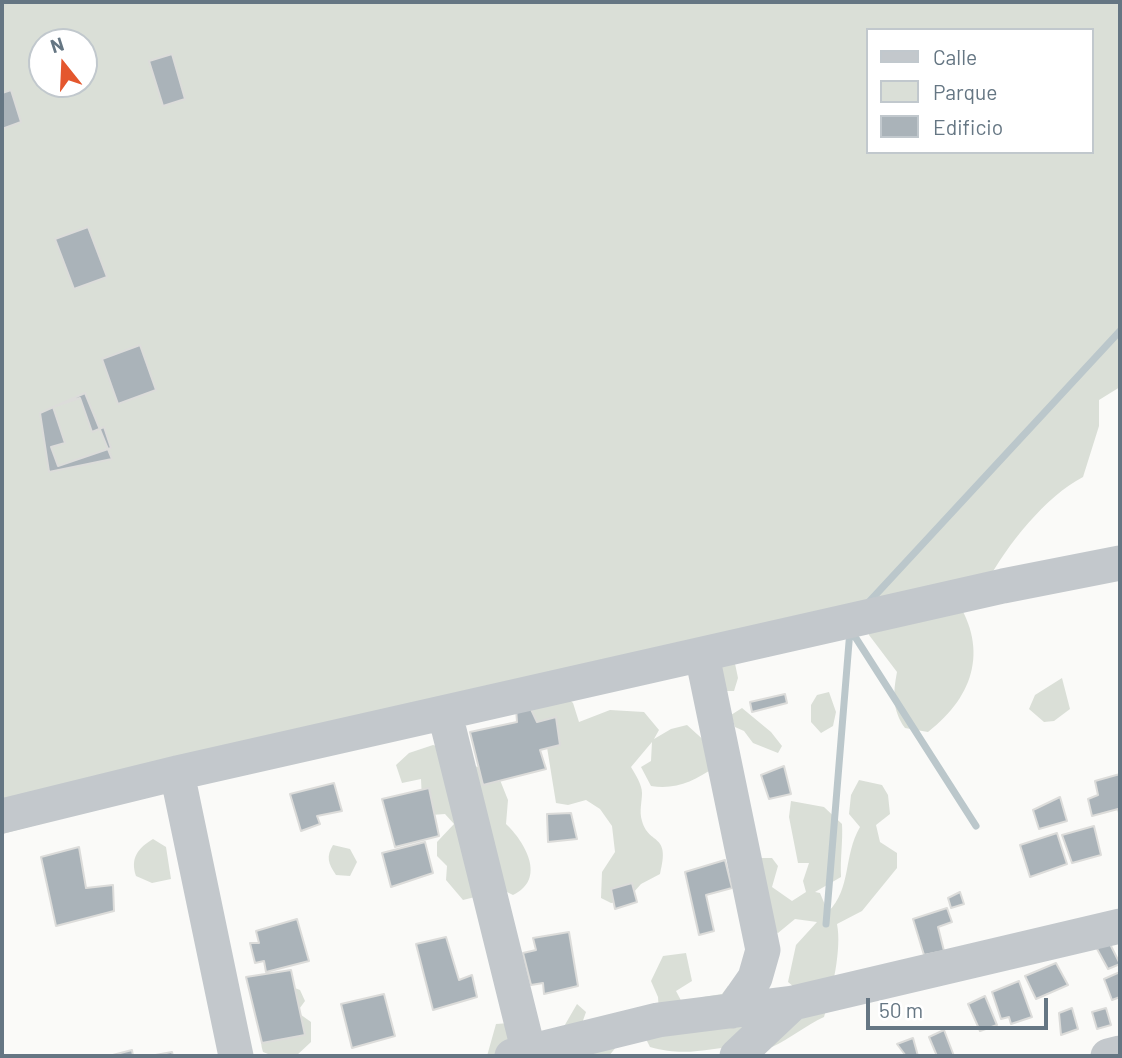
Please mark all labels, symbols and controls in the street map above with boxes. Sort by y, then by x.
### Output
north arrow [28,28,98,98]
legend [866,28,1094,154]
text: N [47,32,67,57]
text: Calle [933,44,977,69]
text: Parque [933,79,998,104]
text: Edificio [933,114,1003,139]
scale bar [870,984,1052,1028]
text: 50 m [879,997,923,1022]

